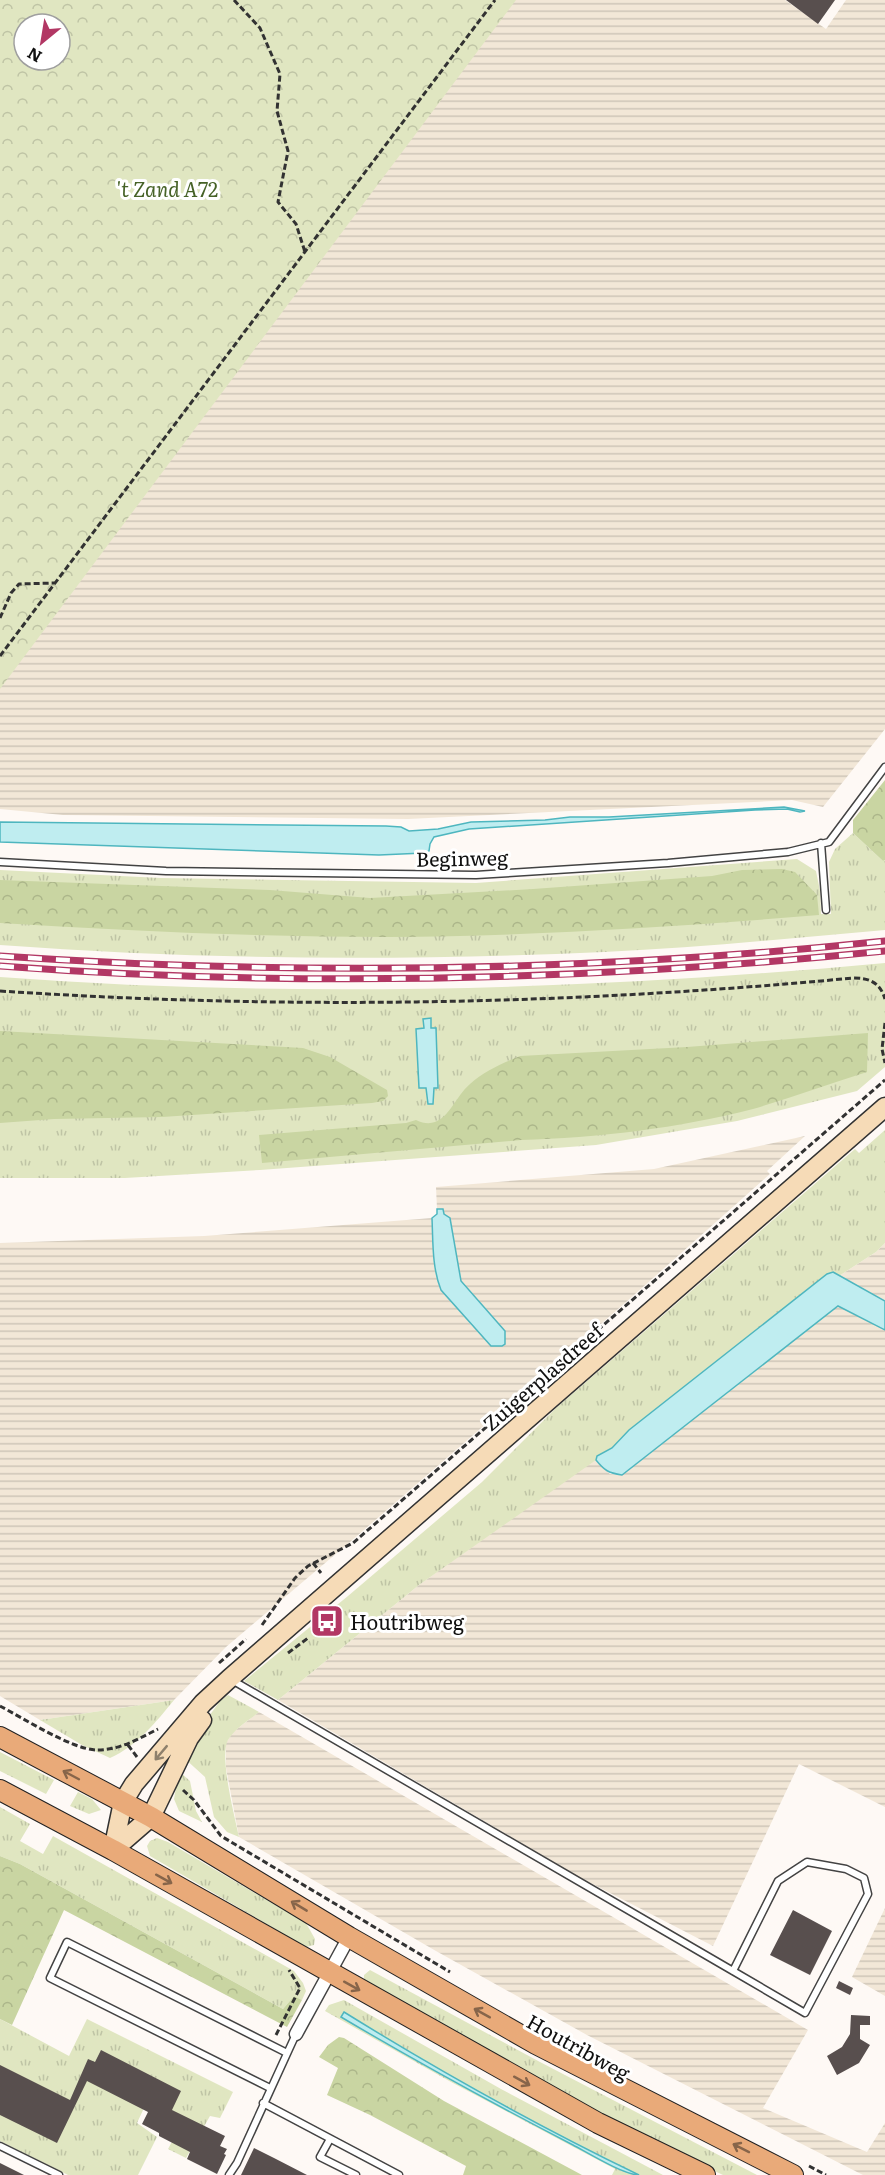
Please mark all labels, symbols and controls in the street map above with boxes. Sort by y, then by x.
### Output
north arrow [12,12,72,72]
text: N [22,42,46,70]
park label: 't Zand A72 [116,173,218,203]
street label: Beginweg [416,841,509,873]
street label: Zuigerplasdreef [475,1314,610,1437]
bus stop icon: Houtribweg [309,1603,345,1639]
place label: Houtribweg [350,1606,465,1636]
one-way arrow [154,1745,168,1760]
one-way arrow [62,1769,80,1780]
one-way arrow [155,1873,172,1885]
one-way arrow [291,1900,308,1912]
one-way arrow [343,1980,360,1992]
street label: Houtribweg [522,2005,637,2087]
one-way arrow [474,2007,492,2018]
one-way arrow [513,2076,531,2087]
one-way arrow [733,2142,751,2154]

